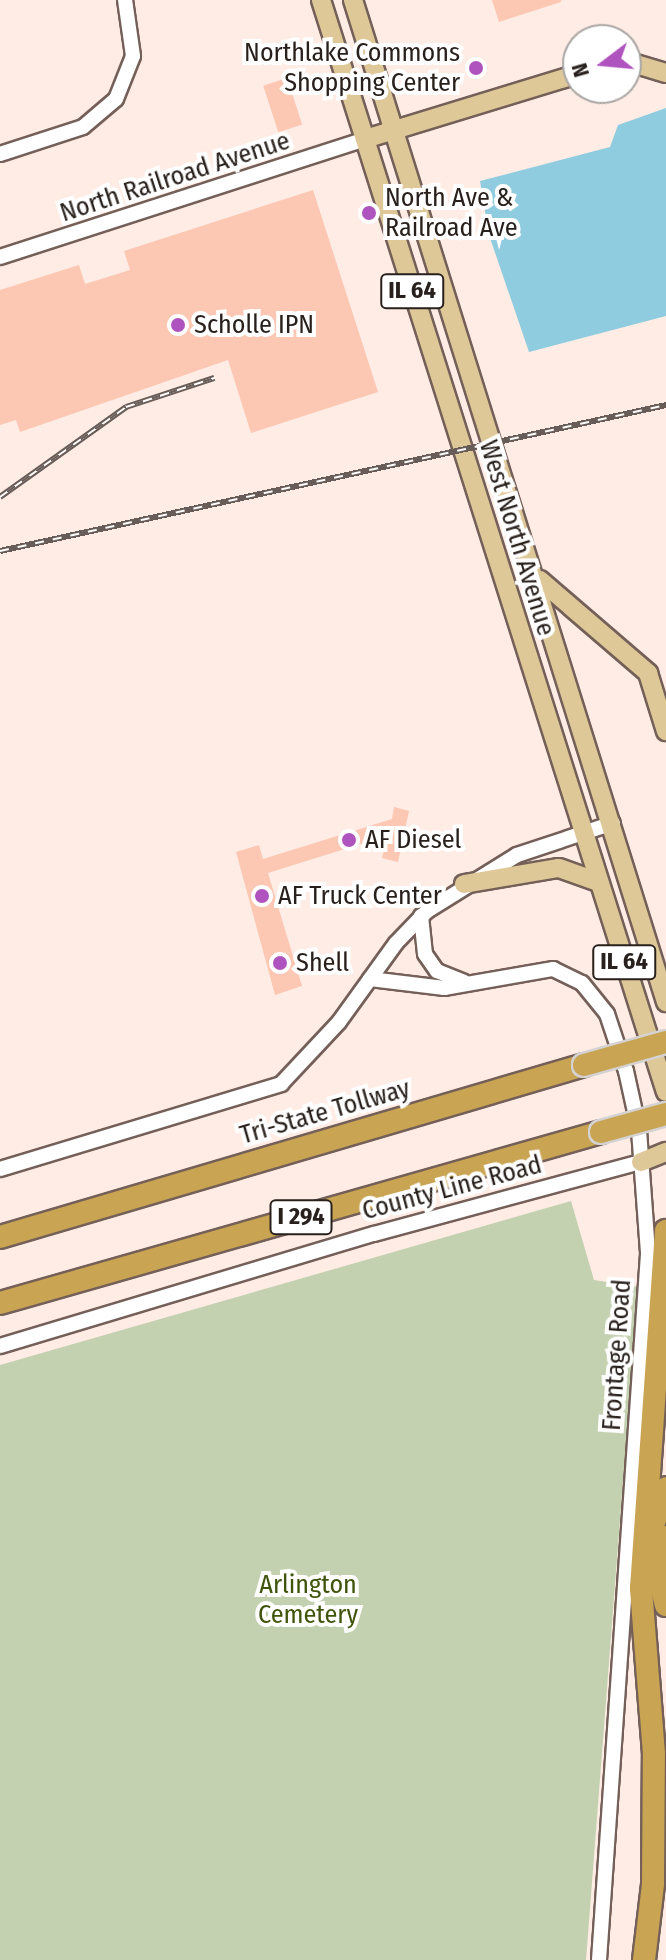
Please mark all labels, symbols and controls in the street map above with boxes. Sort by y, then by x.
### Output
north arrow [562,24,642,104]
place label: Northlake Commons Shopping Center [244,37,460,98]
marker: Northlake Commons Shopping Center [467,59,485,77]
text: N [566,60,595,80]
street label: North Railroad Avenue [56,125,294,229]
place label: North Ave & Railroad Ave [385,182,518,244]
marker: North Ave & Railroad Ave [360,204,378,222]
road number: IL 64 [380,271,444,311]
place label: Scholle IPN [194,309,314,341]
marker: Scholle IPN [169,316,187,334]
street label: West North Avenue [472,436,562,640]
place label: AF Diesel [365,824,461,856]
marker: AF Diesel [340,831,358,849]
place label: AF Truck Center [278,880,442,912]
marker: AF Truck Center [253,887,271,905]
road number: IL 64 [592,942,656,982]
place label: Shell [296,947,349,979]
marker: Shell [271,954,289,972]
street label: Tri-State Tollway [237,1073,413,1151]
street label: County Line Road [359,1149,545,1227]
road number: I 294 [269,1197,333,1237]
street label: Frontage Road [596,1278,638,1432]
park label: Arlington Cemetery [258,1569,358,1630]

